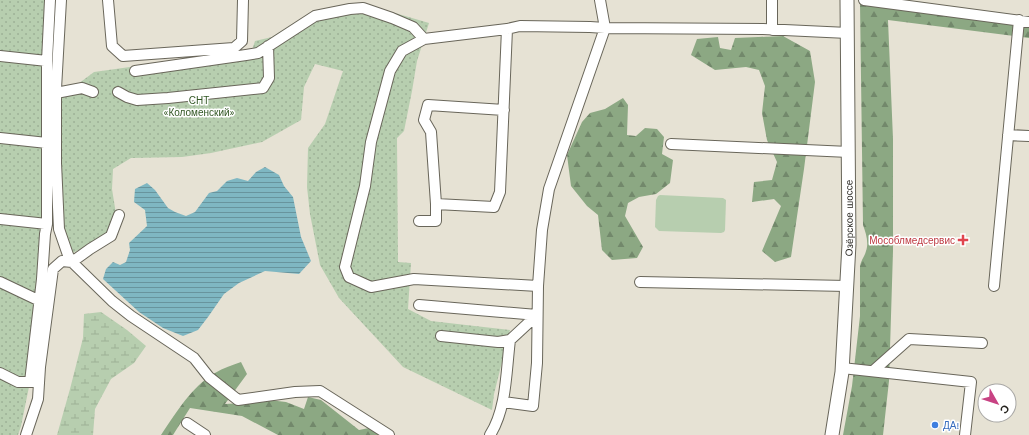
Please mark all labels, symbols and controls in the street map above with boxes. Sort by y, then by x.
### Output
park label: СНТ «Коломенский» [163,95,235,118]
street label: Озёрское шоссе [843,179,855,257]
place label: Мособлмедсервис [869,235,955,246]
marker: Мособлмедсервис [958,235,968,245]
north arrow [977,383,1017,423]
text: С [997,402,1012,416]
marker: ДА! [930,420,940,430]
place label: ДА! [943,420,959,431]

